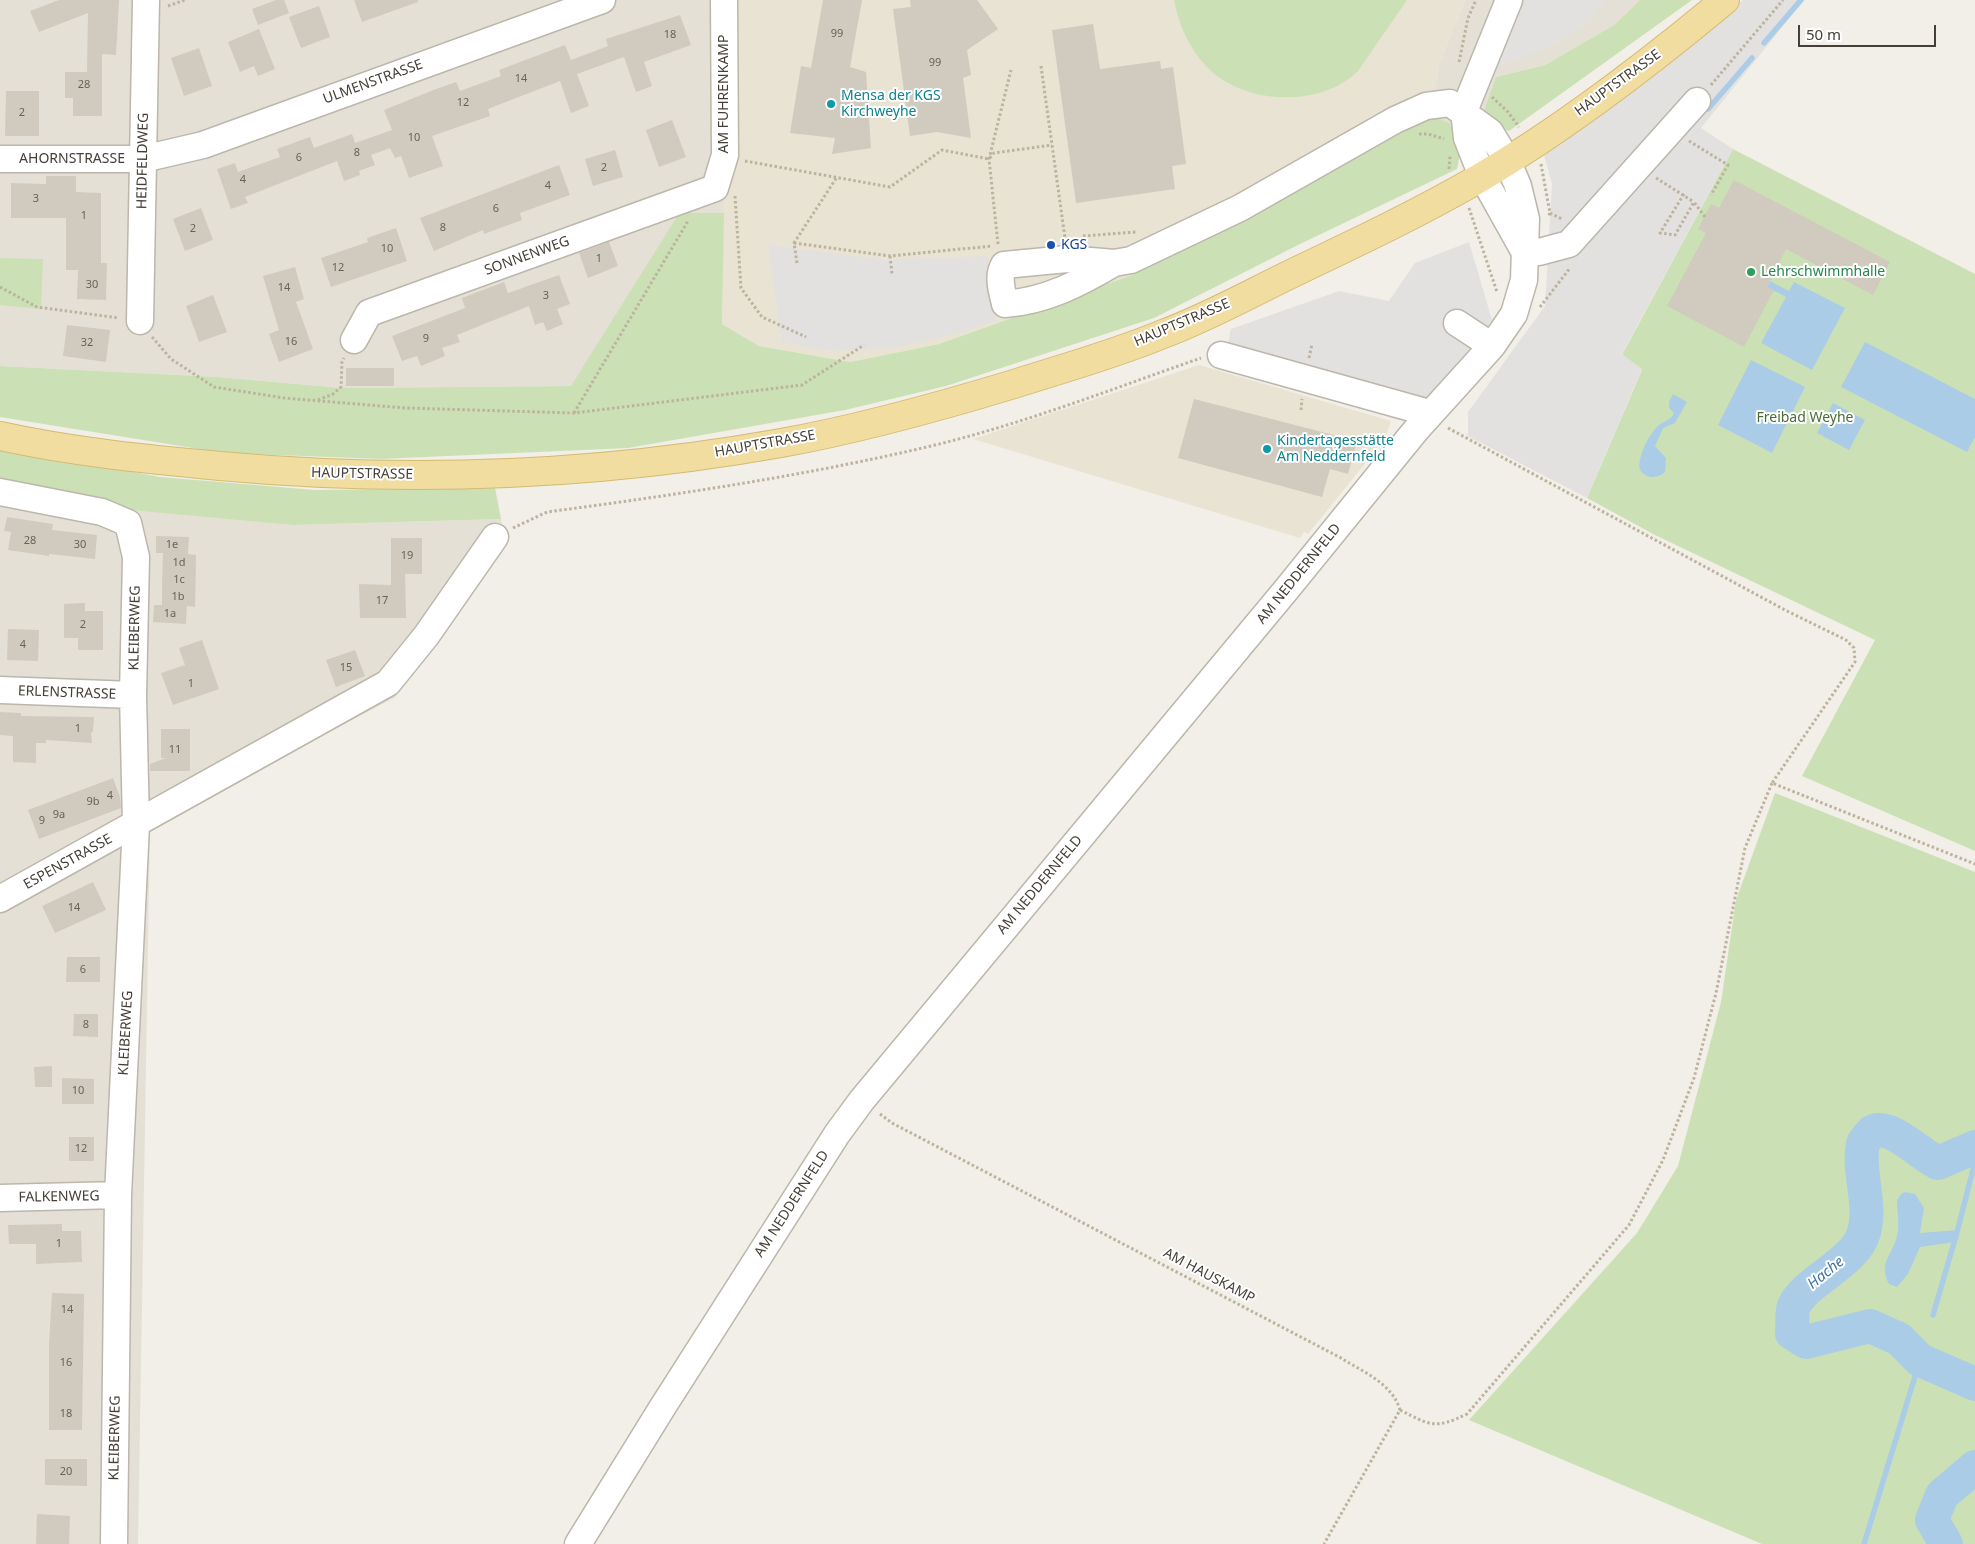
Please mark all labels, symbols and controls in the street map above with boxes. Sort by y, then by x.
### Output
scale bar [1800,15,1938,47]
text: 50 m [1806,24,1841,44]
house number: 99 [831,27,843,41]
house number: 18 [664,28,676,42]
street label: AM FUHRENKAMP [716,34,732,154]
street label: HAUPTSTRASSE [1572,46,1664,120]
street label: ULMENSTRASSE [321,56,425,108]
house number: 99 [929,56,941,70]
house number: 14 [515,72,527,86]
house number: 28 [78,78,90,92]
place label: Mensa der KGS Kirchweyhe [841,88,941,120]
house number: 12 [457,96,469,110]
marker: Mensa der KGS Kirchweyhe [825,98,837,110]
house number: 2 [19,106,25,120]
street label: HEIDFELDWEG [134,113,152,209]
house number: 10 [408,131,420,145]
house number: 8 [354,146,360,160]
street label: AHORNSTRASSE [19,151,125,167]
house number: 6 [296,151,302,165]
house number: 2 [601,161,607,175]
house number: 4 [240,173,246,187]
house number: 4 [545,179,551,193]
house number: 3 [33,192,39,206]
house number: 6 [493,202,499,216]
house number: 1 [81,209,87,223]
house number: 8 [440,221,446,235]
house number: 2 [190,222,196,236]
street label: SONNENWEG [482,233,572,279]
place label: KGS [1061,237,1087,253]
marker: KGS [1045,239,1057,251]
house number: 10 [381,242,393,256]
house number: 1 [596,252,602,266]
house number: 12 [332,261,344,275]
place label: Lehrschwimmhalle [1761,264,1885,280]
marker: Lehrschwimmhalle [1745,266,1757,278]
house number: 30 [86,278,98,292]
house number: 14 [278,281,290,295]
house number: 3 [543,289,549,303]
street label: HAUPTSTRASSE [1132,295,1232,351]
house number: 9 [423,332,429,346]
house number: 16 [285,335,297,349]
house number: 32 [81,336,93,350]
park label: Freibad Weyhe [1756,410,1854,426]
street label: HAUPTSTRASSE [713,427,817,461]
place label: Kindertagesstätte Am Neddernfeld [1277,433,1394,466]
marker: Kindertagesstätte Am Neddernfeld [1261,443,1273,455]
street label: HAUPTSTRASSE [311,465,413,483]
street label: AM NEDDERNFELD [1253,521,1345,627]
house number: 28 [24,534,36,548]
house number: 30 [74,538,86,552]
house number: 1e [166,538,178,552]
house number: 19 [401,549,413,563]
house number: 1d [172,556,186,570]
house number: 1c [173,573,185,587]
street label: KLEIBERWEG [126,585,144,671]
house number: 1b [171,590,185,604]
house number: 17 [376,594,388,608]
house number: 1a [164,607,176,621]
house number: 2 [80,618,86,632]
house number: 4 [20,638,26,652]
house number: 15 [340,661,352,675]
house number: 1 [188,677,194,691]
street label: ERLENSTRASSE [17,683,117,703]
house number: 1 [75,722,81,736]
house number: 11 [169,743,181,757]
house number: 4 [107,789,113,803]
house number: 9b [86,795,100,809]
house number: 9a [53,808,65,822]
house number: 9 [39,814,45,828]
street label: ESPENSTRASSE [21,831,115,893]
street label: AM NEDDERNFELD [994,832,1086,938]
house number: 14 [68,901,80,915]
house number: 6 [80,963,86,977]
street label: KLEIBERWEG [115,990,137,1076]
house number: 8 [83,1018,89,1032]
house number: 10 [72,1084,84,1098]
house number: 12 [75,1142,87,1156]
street label: AM NEDDERNFELD [751,1147,833,1261]
street label: FALKENWEG [18,1188,100,1206]
house number: 1 [56,1237,62,1251]
street label: AM HAUSKAMP [1160,1245,1258,1307]
water label: Hache [1804,1253,1848,1293]
house number: 14 [61,1303,73,1317]
house number: 16 [60,1356,72,1370]
street label: KLEIBERWEG [106,1395,124,1481]
house number: 18 [60,1407,72,1421]
house number: 20 [60,1465,72,1479]

